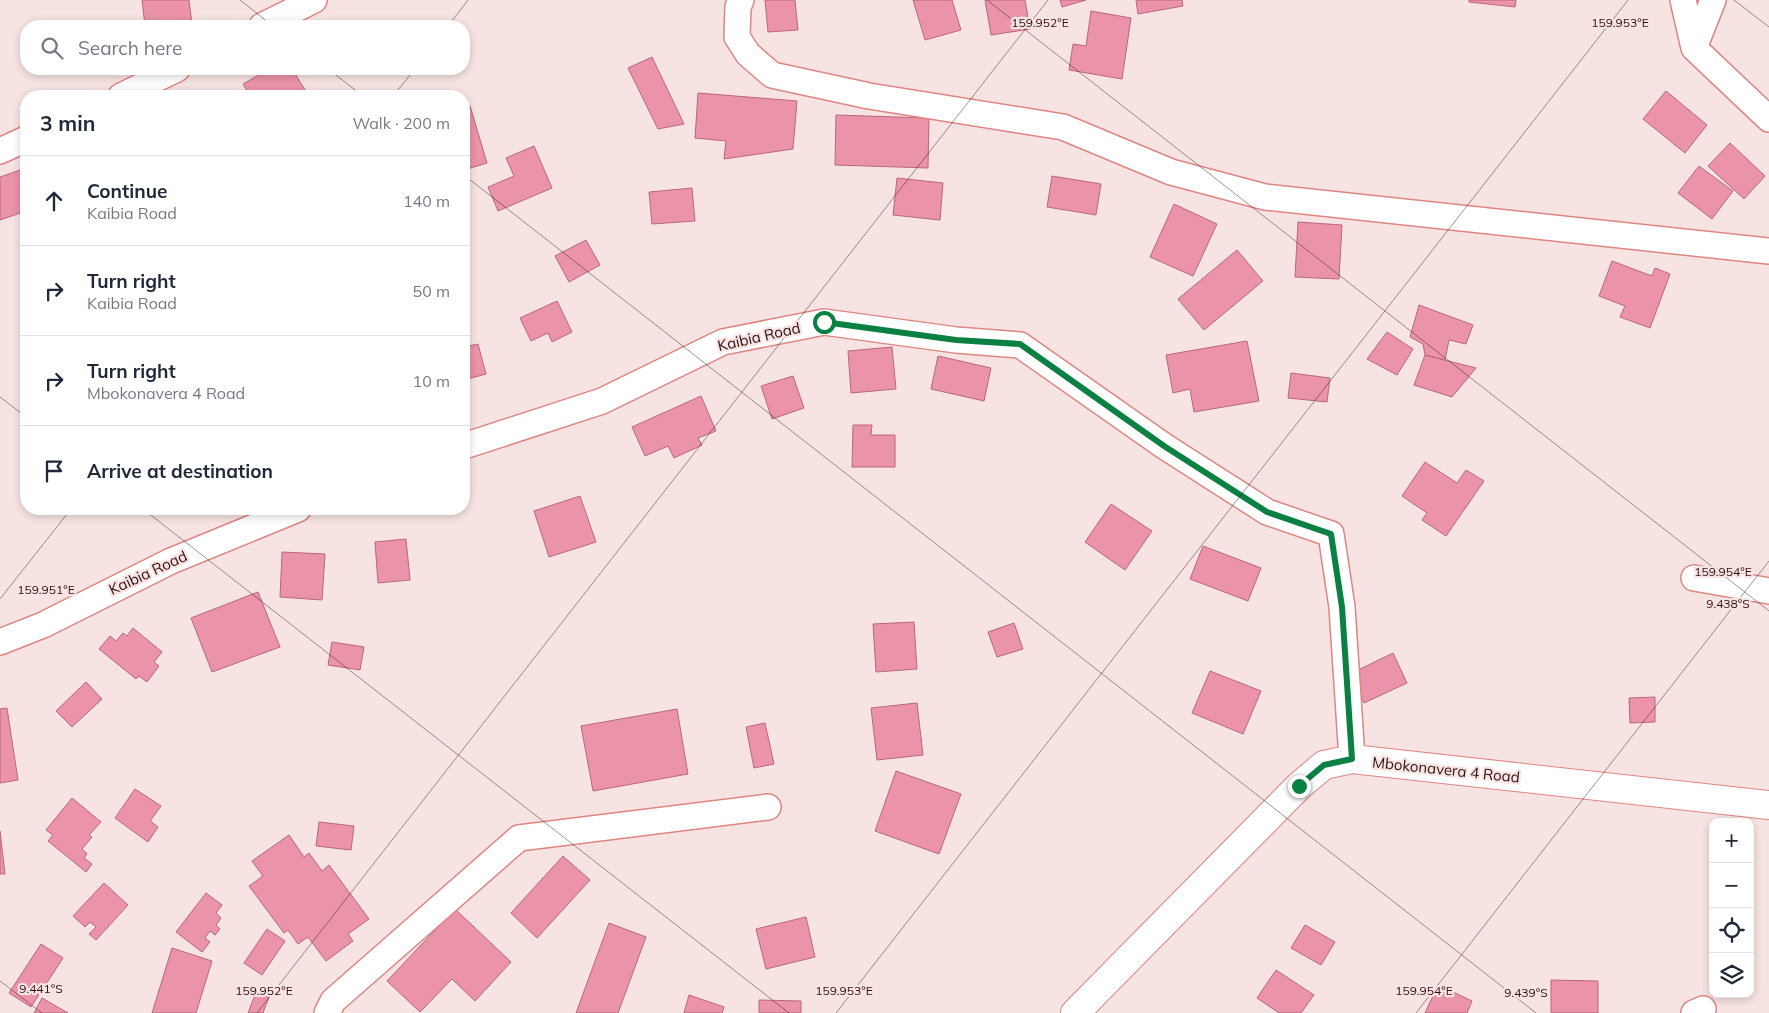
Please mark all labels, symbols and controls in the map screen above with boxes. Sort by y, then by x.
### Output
text: 159.952°E [1011,15,1069,30]
text: 159.953°E [1591,15,1649,30]
search box [20,20,470,75]
icon: search [38,34,66,62]
text: Search here [78,36,182,60]
text: 3 min [40,110,95,136]
text: Walk · 200 m [352,113,450,133]
text: Continue [87,179,167,203]
icon: ahead [40,187,68,215]
text: 140 m [403,191,450,211]
text: Kaibia Road [87,203,177,223]
text: Turn right [87,269,176,293]
icon: right [40,277,68,305]
text: 50 m [413,281,450,301]
text: Kaibia Road [87,293,177,313]
route start [813,311,836,334]
street label: Kaibia Road [716,318,802,355]
text: Turn right [87,359,176,383]
icon: right [40,367,68,395]
text: 10 m [413,371,450,391]
text: Mbokonavera 4 Road [87,383,245,403]
icon: arrive [40,457,68,485]
text: Arrive at destination [87,459,273,483]
street label: Kaibia Road [106,546,190,599]
text: 159.954°E [1694,564,1752,579]
text: 159.951°E [17,582,75,597]
text: 9.438°S [1706,596,1750,611]
street label: Mbokonavera 4 Road [1371,752,1521,787]
route end [1288,775,1311,798]
map controls [1709,818,1754,998]
button: + [1709,818,1754,863]
button: − [1709,863,1754,908]
button: locate [1709,908,1754,953]
button: layers [1709,953,1754,998]
text: 9.441°S [19,981,63,996]
text: 159.952°E [235,983,293,998]
text: 159.953°E [815,983,873,998]
text: 159.954°E [1395,983,1453,998]
text: 9.439°S [1504,985,1548,1000]

